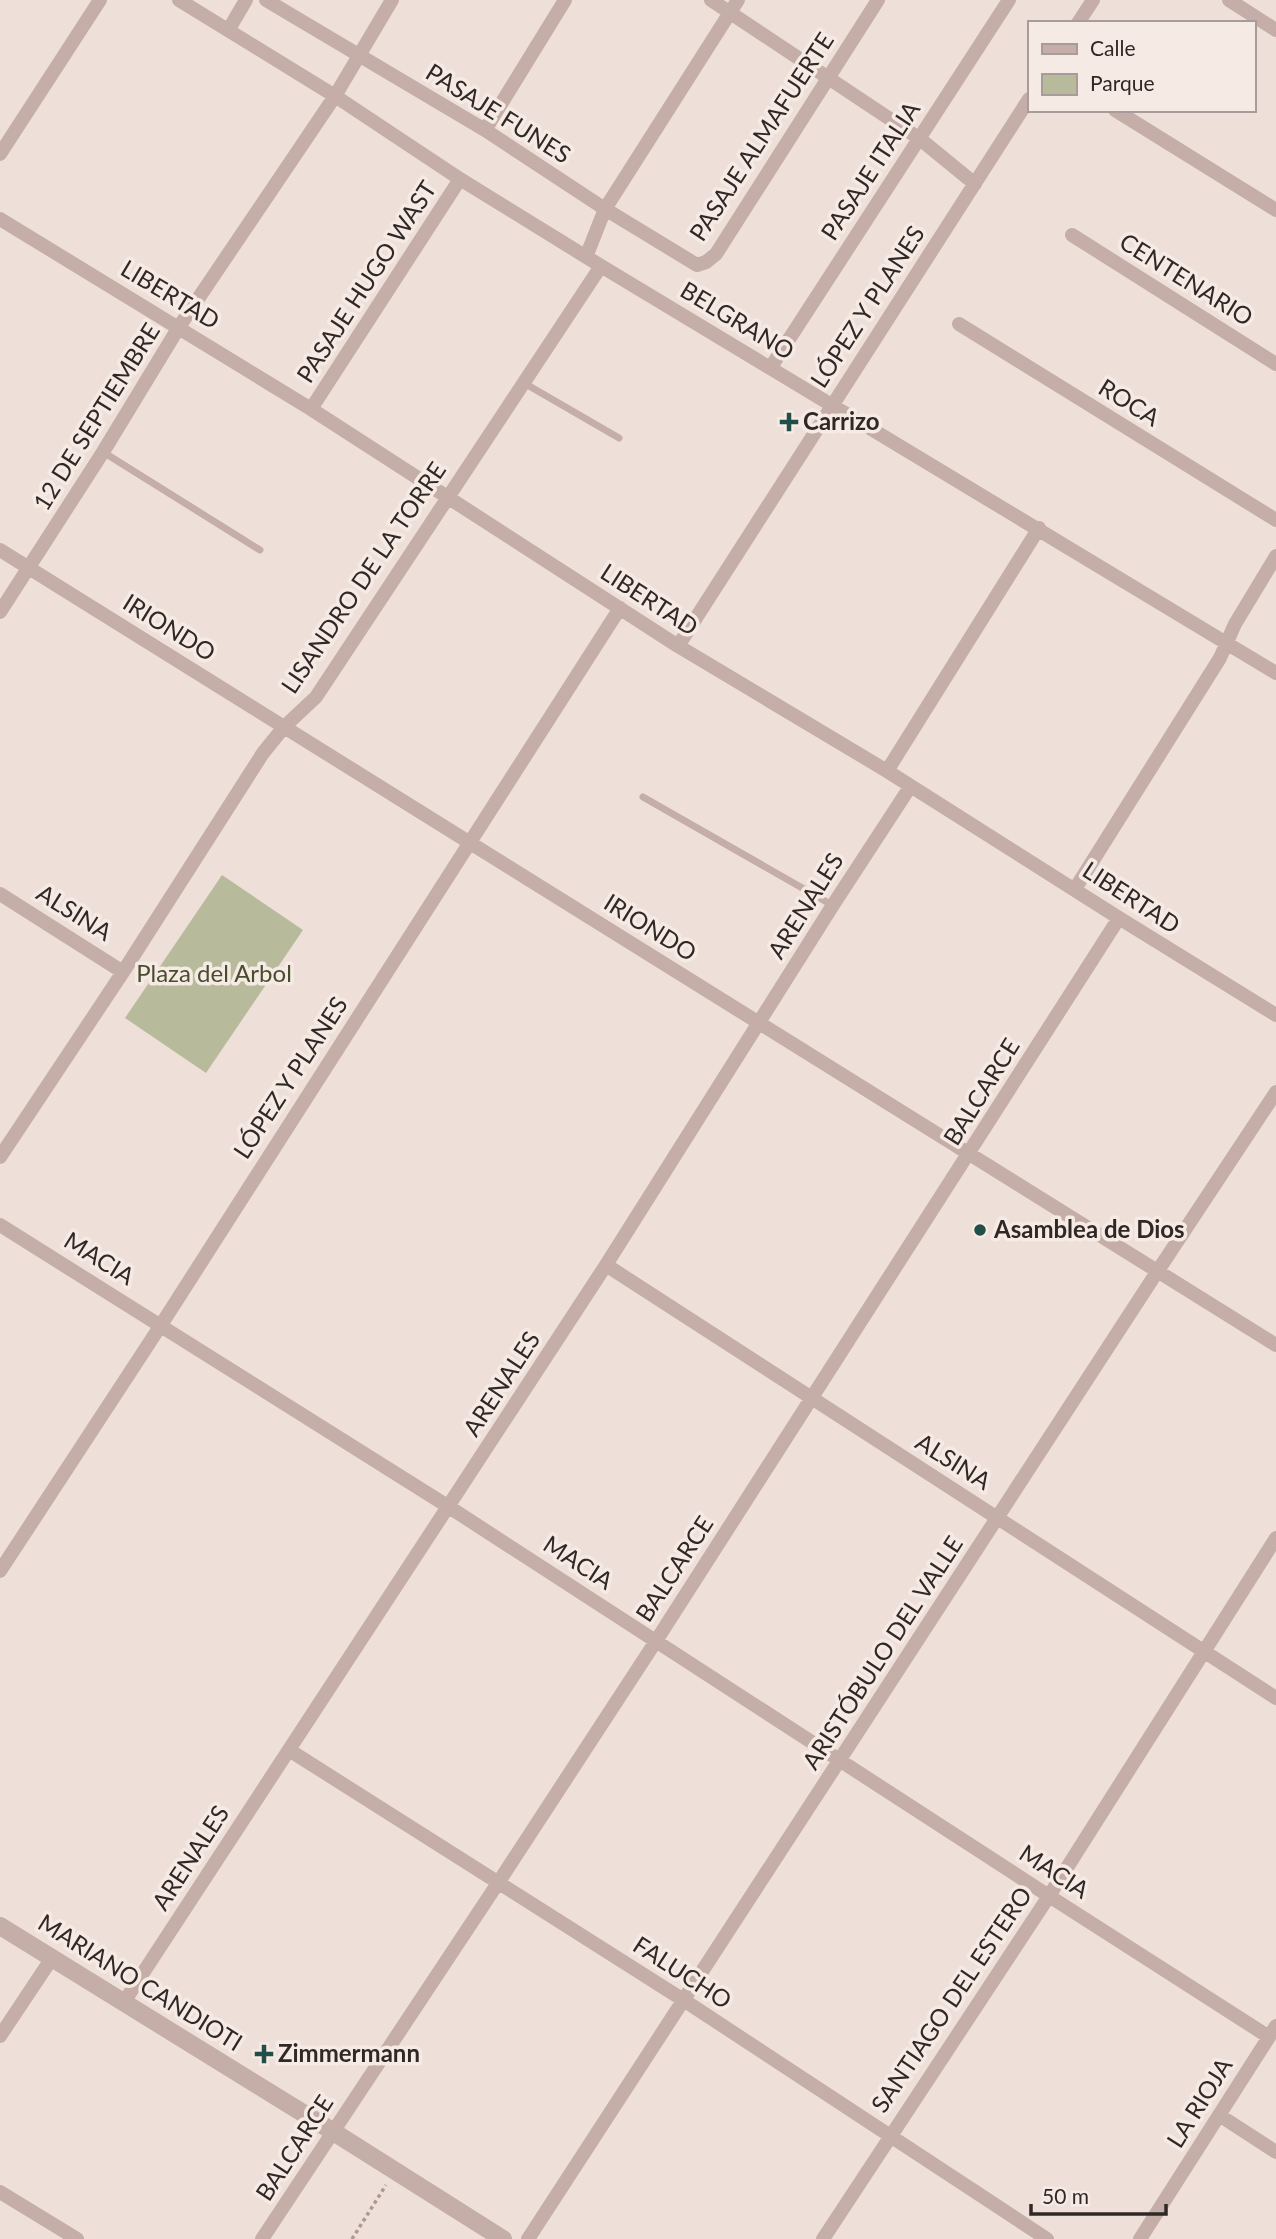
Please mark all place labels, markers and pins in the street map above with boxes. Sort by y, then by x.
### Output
place label: Carrizo [803,406,880,435]
marker: Carrizo [781,414,797,430]
place label: Asamblea de Dios [993,1214,1185,1243]
marker: Asamblea de Dios [972,1222,988,1238]
place label: Zimmermann [278,2038,420,2067]
marker: Zimmermann [256,2046,272,2062]

